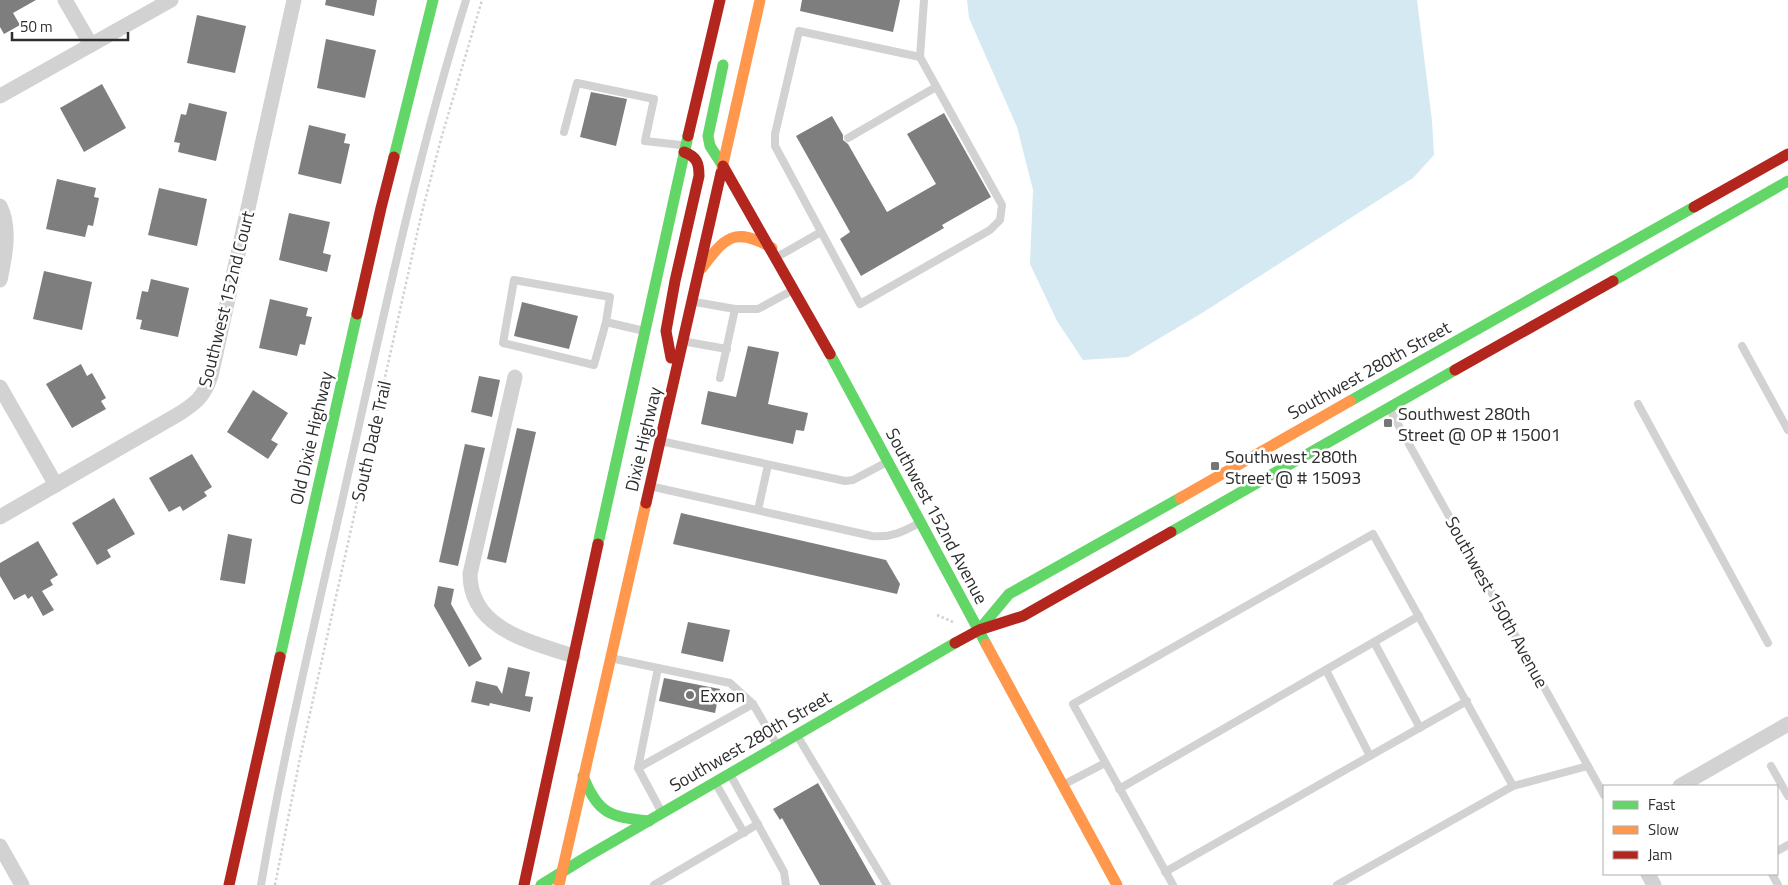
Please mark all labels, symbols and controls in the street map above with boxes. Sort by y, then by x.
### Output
scale bar [12,10,129,42]
text: 50 m [20,15,53,38]
street label: Southwest 152nd Court [191,207,261,390]
street label: Southwest 280th Street [1283,314,1456,426]
street label: Old Dixie Highway [283,368,340,507]
street label: South Dade Trail [344,378,398,504]
street label: Dixie Highway [618,384,668,494]
place label: Southwest 280th Street @ OP # 15001 [1398,400,1561,448]
marker: Southwest 280th Street @ OP # 15001 [1382,417,1394,429]
street label: Southwest 152nd Avenue [879,423,995,609]
place label: Southwest 280th Street @ # 15093 [1225,443,1361,491]
marker: Southwest 280th Street @ # 15093 [1209,460,1221,472]
street label: Southwest 150th Avenue [1439,511,1555,693]
place label: Exxon [700,682,745,709]
street label: Southwest 280th Street [664,683,836,798]
marker: Exxon [684,689,696,701]
legend [1603,785,1778,875]
text: Fast [1648,793,1676,816]
text: Slow [1648,818,1679,841]
text: Jam [1648,843,1672,866]

